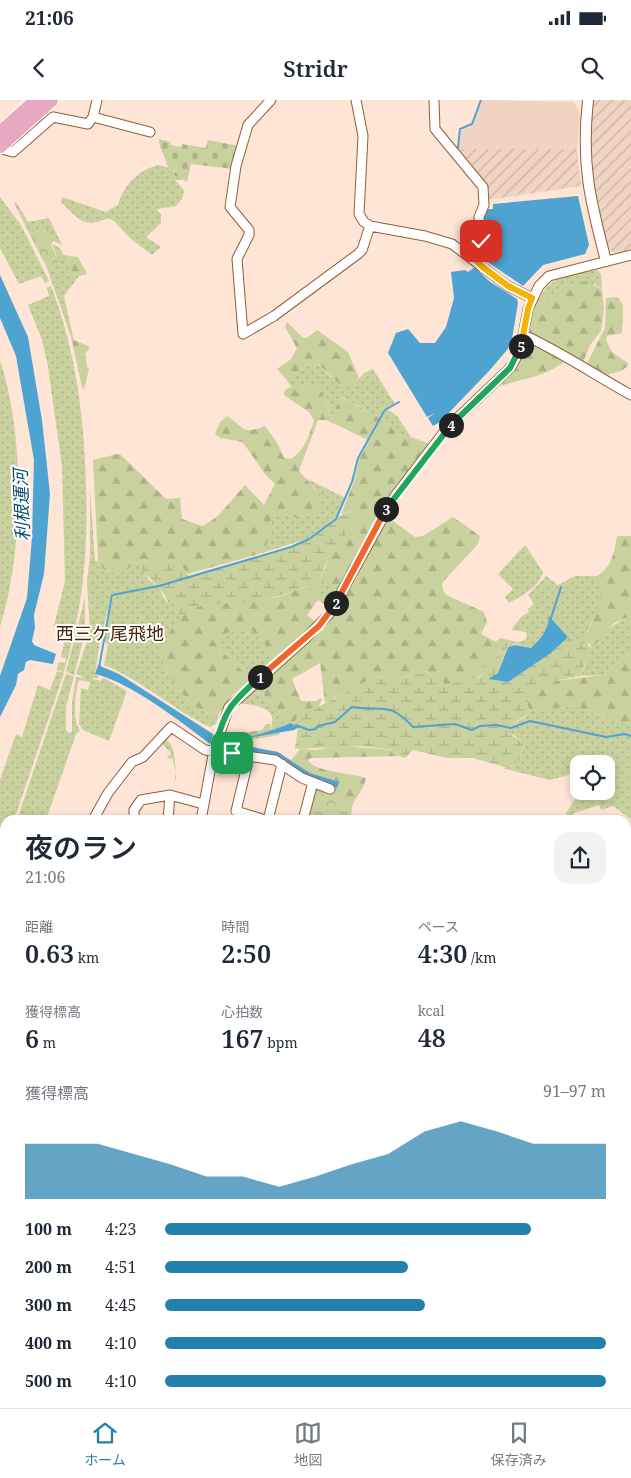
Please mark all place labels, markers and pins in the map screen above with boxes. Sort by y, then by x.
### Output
pin [460,220,502,262]
pin: 5 [508,334,534,358]
pin: 4 [438,412,464,438]
pin: 3 [374,496,398,522]
pin: 2 [324,590,348,616]
pin: 1 [248,664,272,690]
pin [211,732,253,774]

